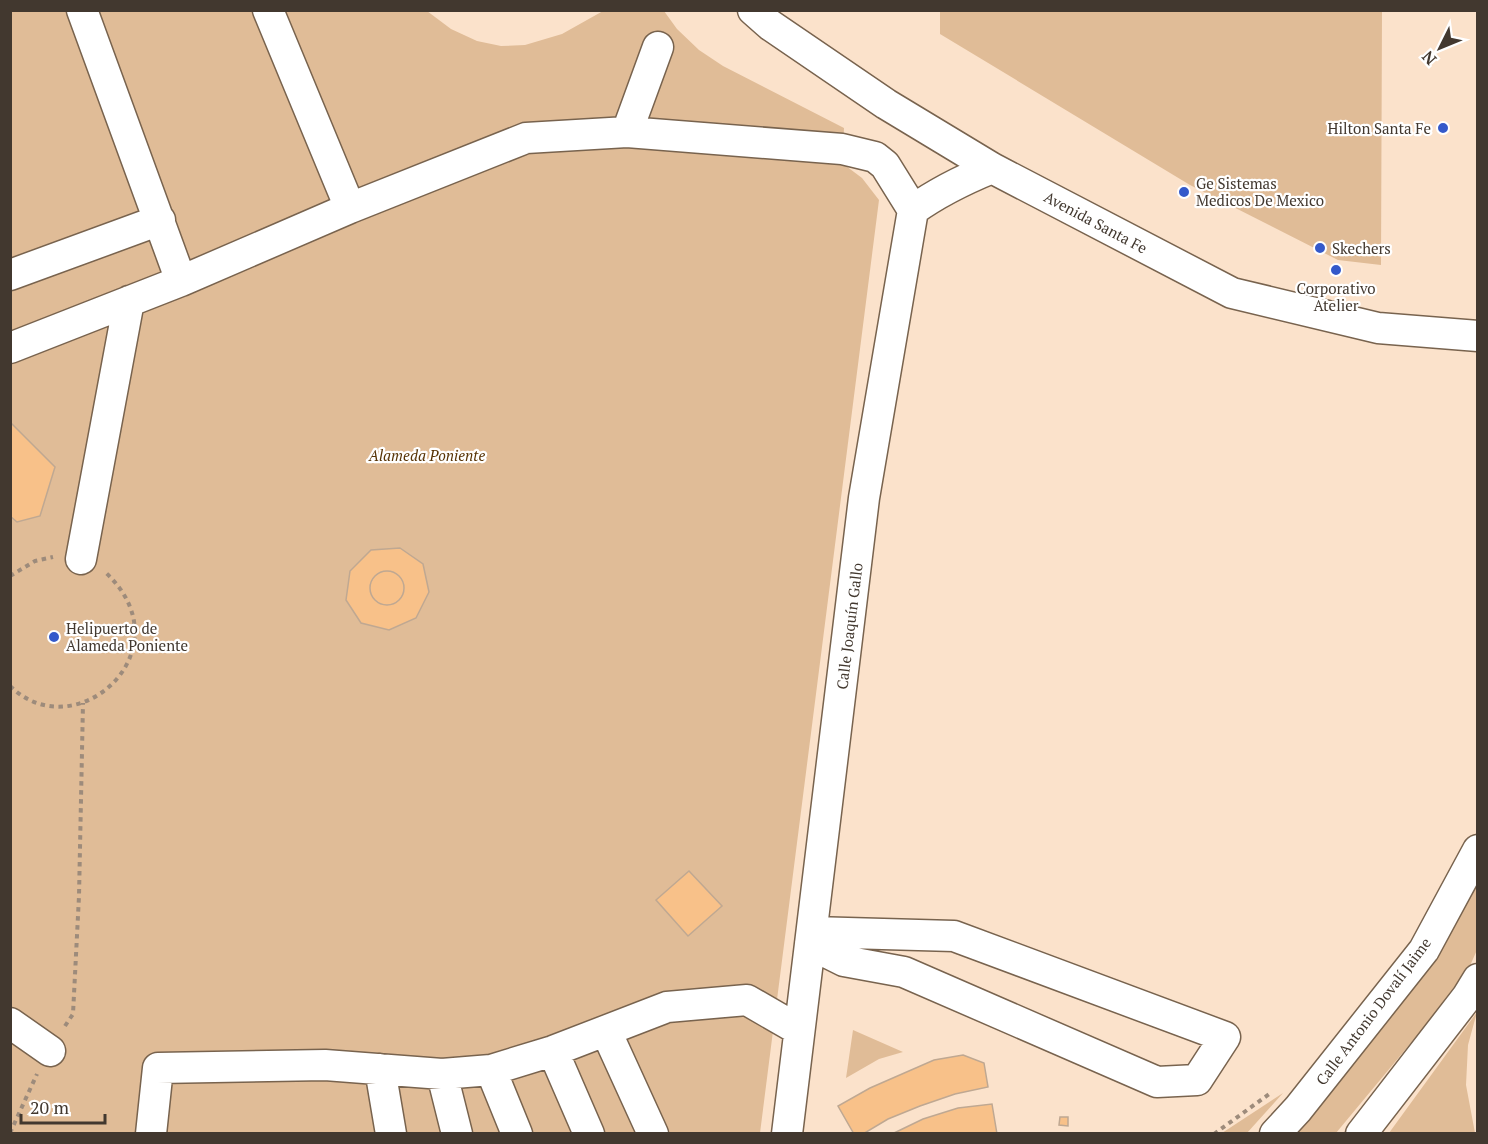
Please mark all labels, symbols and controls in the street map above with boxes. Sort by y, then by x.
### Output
north arrow [1410,18,1470,78]
text: N [1417,46,1441,70]
place label: Hilton Santa Fe [1328,118,1431,138]
marker: Hilton Santa Fe [1436,121,1450,135]
place label: Ge Sistemas Medicos De Mexico [1196,173,1324,210]
marker: Ge Sistemas Medicos De Mexico [1177,185,1191,199]
street label: Avenida Santa Fe [1041,186,1151,258]
place label: Skechers [1332,238,1391,258]
marker: Skechers [1313,241,1327,255]
marker: Corporativo Atelier [1329,263,1343,277]
place label: Corporativo Atelier [1296,278,1376,315]
park label: Alameda Poniente [368,445,485,465]
street label: Calle Joaquín Gallo [831,561,867,691]
place label: Helipuerto de Alameda Poniente [66,618,188,655]
marker: Helipuerto de Alameda Poniente [47,630,61,644]
street label: Calle Antonio Dovalí Jaime [1311,933,1435,1089]
scale bar [21,1087,105,1125]
text: 20 m [30,1095,70,1119]

